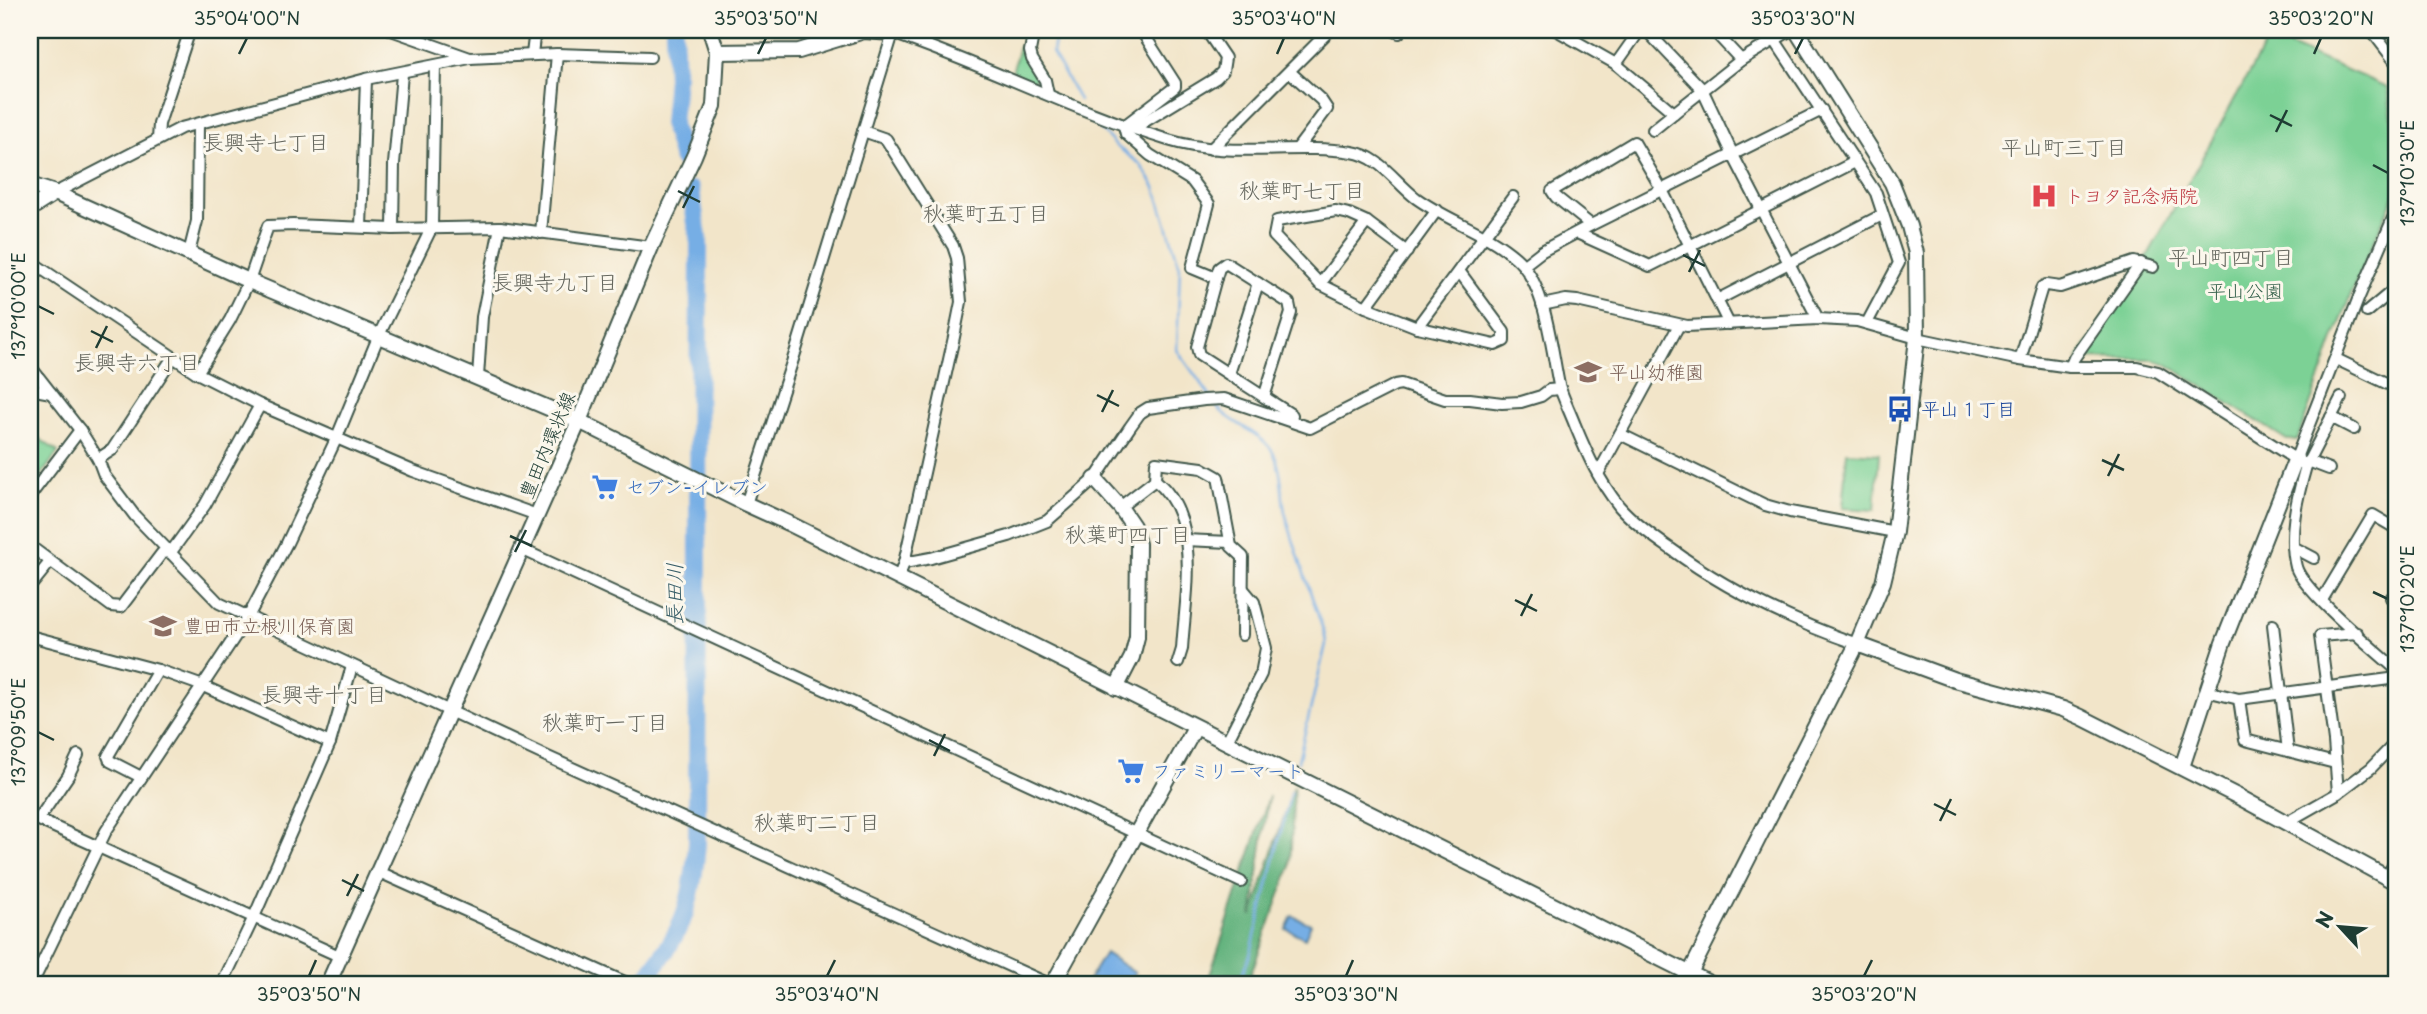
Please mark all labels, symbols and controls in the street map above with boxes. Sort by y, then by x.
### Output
text: 35°04'00"N [194,4,300,31]
text: 35°03'50"N [714,4,818,31]
text: 35°03'40"N [1232,4,1336,31]
text: 35°03'30"N [1750,4,1856,31]
text: 35°03'20"N [2268,4,2374,31]
text: 137°10'30"E [2393,120,2420,226]
district label: 長興寺七丁目 [203,125,329,157]
district label: 平山町三丁目 [2001,130,2127,162]
district label: 秋葉町七丁目 [1239,173,1365,205]
hospital icon: トヨタ記念病院 [2029,181,2059,211]
place label: トヨタ記念病院 [2065,181,2198,209]
district label: 秋葉町五丁目 [923,196,1049,228]
district label: 平山町四丁目 [2168,240,2294,272]
text: 137°10'00"E [4,252,31,360]
district label: 長興寺九丁目 [492,265,618,297]
park label: 平山公園 [2207,276,2283,304]
district label: 長興寺六丁目 [74,345,200,377]
school or university icon: 平山幼稚園 [1573,357,1603,387]
place label: 平山幼稚園 [1609,357,1704,385]
street label: 豊田内環状線 [511,387,581,503]
bus stop icon: 平山１丁目 [1885,394,1915,424]
place label: 平山１丁目 [1921,394,2016,422]
supermarket icon: セブン-イレブン [590,472,620,502]
place label: セブン-イレブン [626,472,768,500]
district label: 秋葉町四丁目 [1065,517,1191,549]
text: 137°10'20"E [2393,545,2420,653]
water label: 長田川 [657,563,689,626]
school or university icon: 豊田市立根川保育園 [148,611,178,641]
place label: 豊田市立根川保育園 [184,611,355,639]
district label: 長興寺十丁目 [261,677,387,709]
text: 137°09'50"E [4,678,31,786]
district label: 秋葉町一丁目 [542,705,668,737]
supermarket icon: ファミリーマート [1116,756,1146,786]
place label: ファミリーマート [1152,756,1304,784]
district label: 秋葉町二丁目 [754,805,880,837]
north arrow [2304,892,2374,962]
text: N [2308,906,2340,932]
text: 35°03'50"N [257,980,361,1007]
text: 35°03'40"N [775,980,879,1007]
text: 35°03'30"N [1293,980,1399,1007]
text: 35°03'20"N [1811,980,1917,1007]

